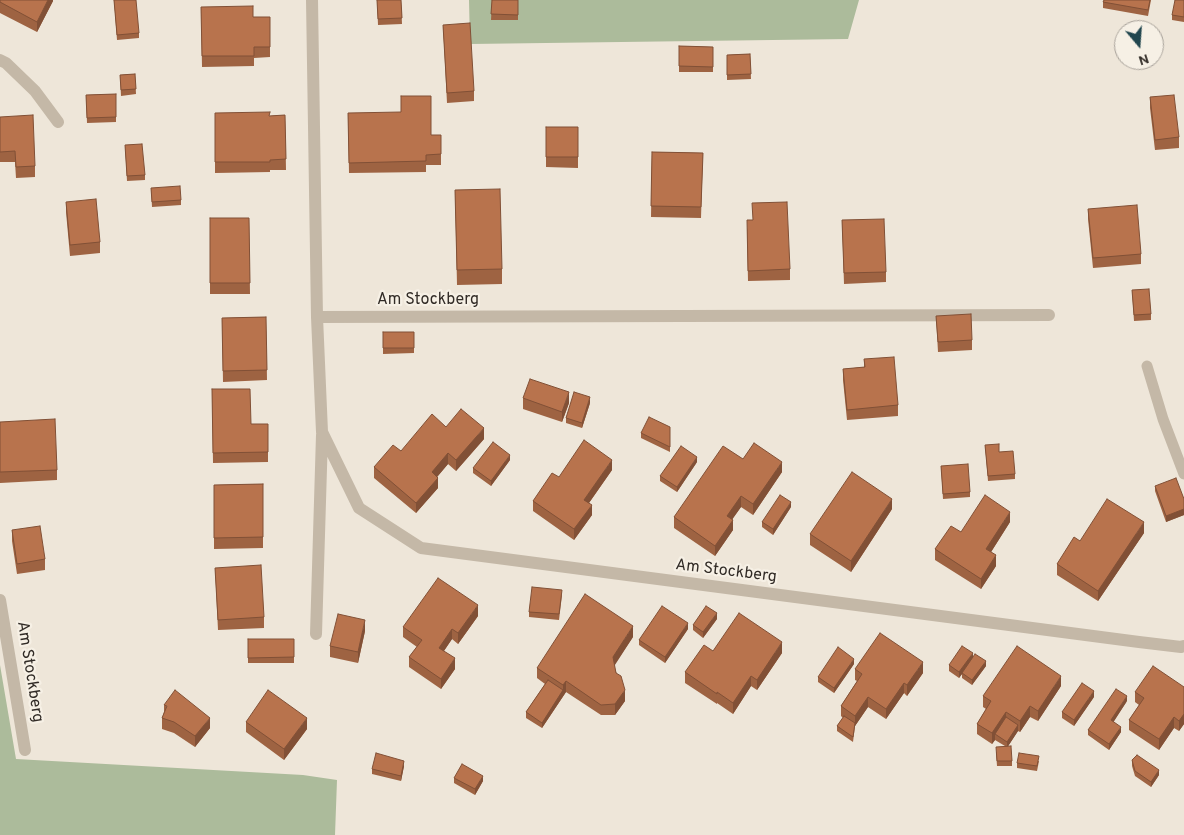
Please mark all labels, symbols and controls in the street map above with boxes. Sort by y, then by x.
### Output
north arrow [1114,20,1164,70]
text: N [1136,49,1151,68]
street label: Am Stockberg [377,291,479,311]
street label: Am Stockberg [674,556,778,588]
street label: Am Stockberg [12,620,46,724]

